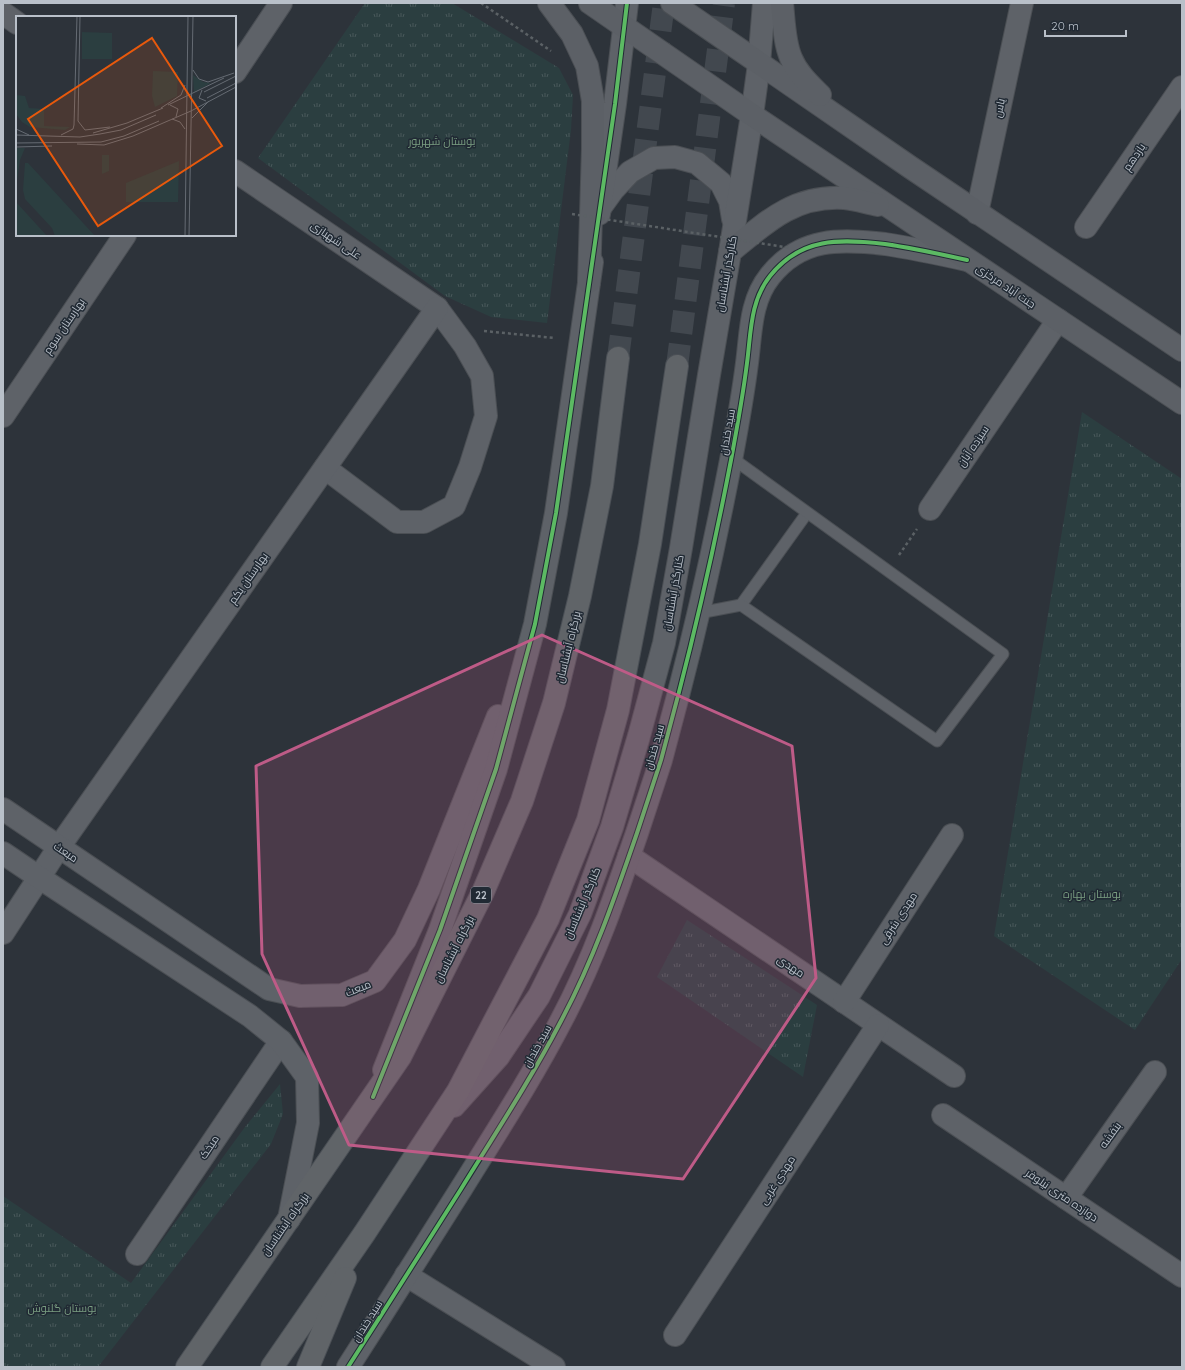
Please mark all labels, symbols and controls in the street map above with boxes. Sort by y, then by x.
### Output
scale bar [1045,12,1126,38]
inset map [16,16,236,236]
text: 20 m [1051,18,1079,33]
street label: یاس [990,97,1008,119]
park label: بوستان شهریور [407,134,476,148]
street label: یازدهم [1120,140,1149,174]
street label: علی شهبازی [308,218,364,262]
street label: کنارگذر آبشناسان [712,235,740,313]
street label: جنت آباد مرکزی [973,261,1039,311]
street label: بهارستان سوم [40,295,89,357]
street label: سید خندان [716,408,738,456]
street label: سیزده آبان [954,423,992,469]
street label: بهارستان یکم [225,549,272,607]
street label: کنارگذر آبشناسان [659,554,687,632]
street label: بزرگراه آبشناسان [552,609,584,684]
street label: سید خندان [641,723,667,771]
street label: مبعث [51,839,81,865]
street label: کنارگذر آبشناسان [561,865,604,941]
road number: 22 [471,887,491,903]
park label: بوستان بهاره [1063,887,1121,901]
street label: مهدی شرقی [876,889,920,947]
street label: بزرگراه آبشناسان [431,913,477,985]
street label: مهدی [775,952,807,980]
street label: مبعث [343,977,373,999]
street label: سید خندان [520,1022,554,1070]
street label: بنفشه [1096,1119,1124,1151]
street label: میخک [196,1132,222,1162]
street label: مهدی غربی [756,1153,798,1207]
street label: دوازده متری نیلوفر [1022,1165,1101,1224]
street label: بزرگراه آبشناسان [258,1190,312,1258]
street label: سید خندان [349,1297,385,1345]
park label: بوستان گلنوش [28,1301,97,1315]

